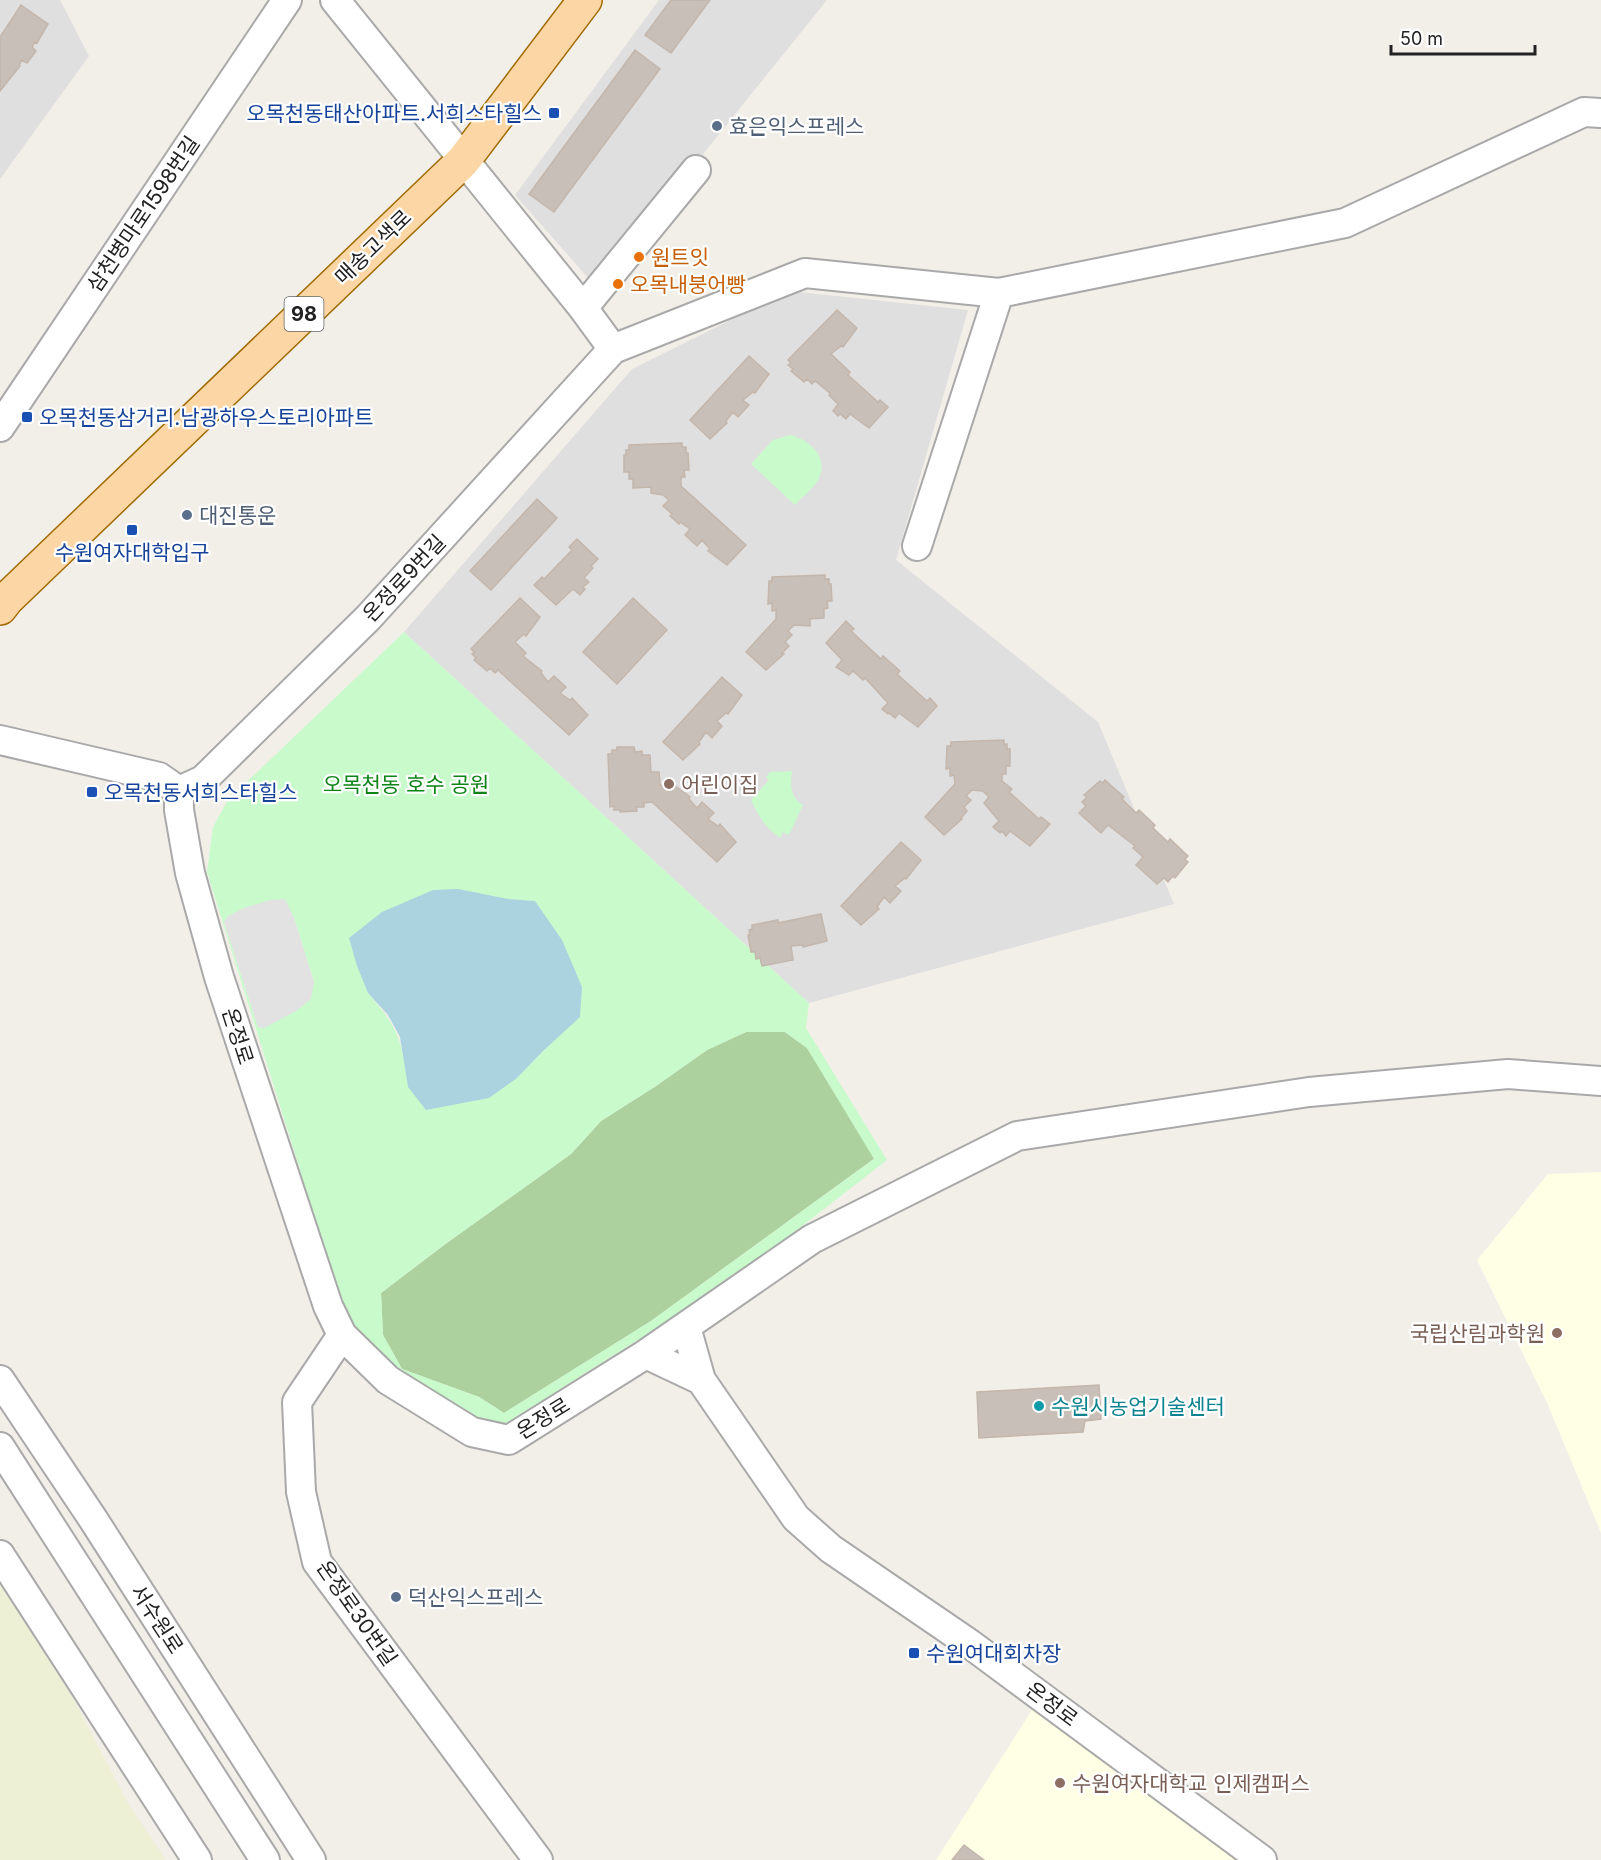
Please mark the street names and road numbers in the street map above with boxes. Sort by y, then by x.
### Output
street label: 삼천병마로1598번길 [82,131,204,297]
street label: 매송고색로 [330,204,416,290]
road number: 98 [284,297,324,331]
street label: 온정로9번길 [357,529,451,627]
street label: 온정로 [217,1005,259,1067]
street label: 온정로 [512,1392,574,1444]
street label: 온정로30번길 [312,1556,402,1670]
street label: 서수원로 [125,1580,189,1658]
street label: 온정로 [1021,1677,1083,1731]

